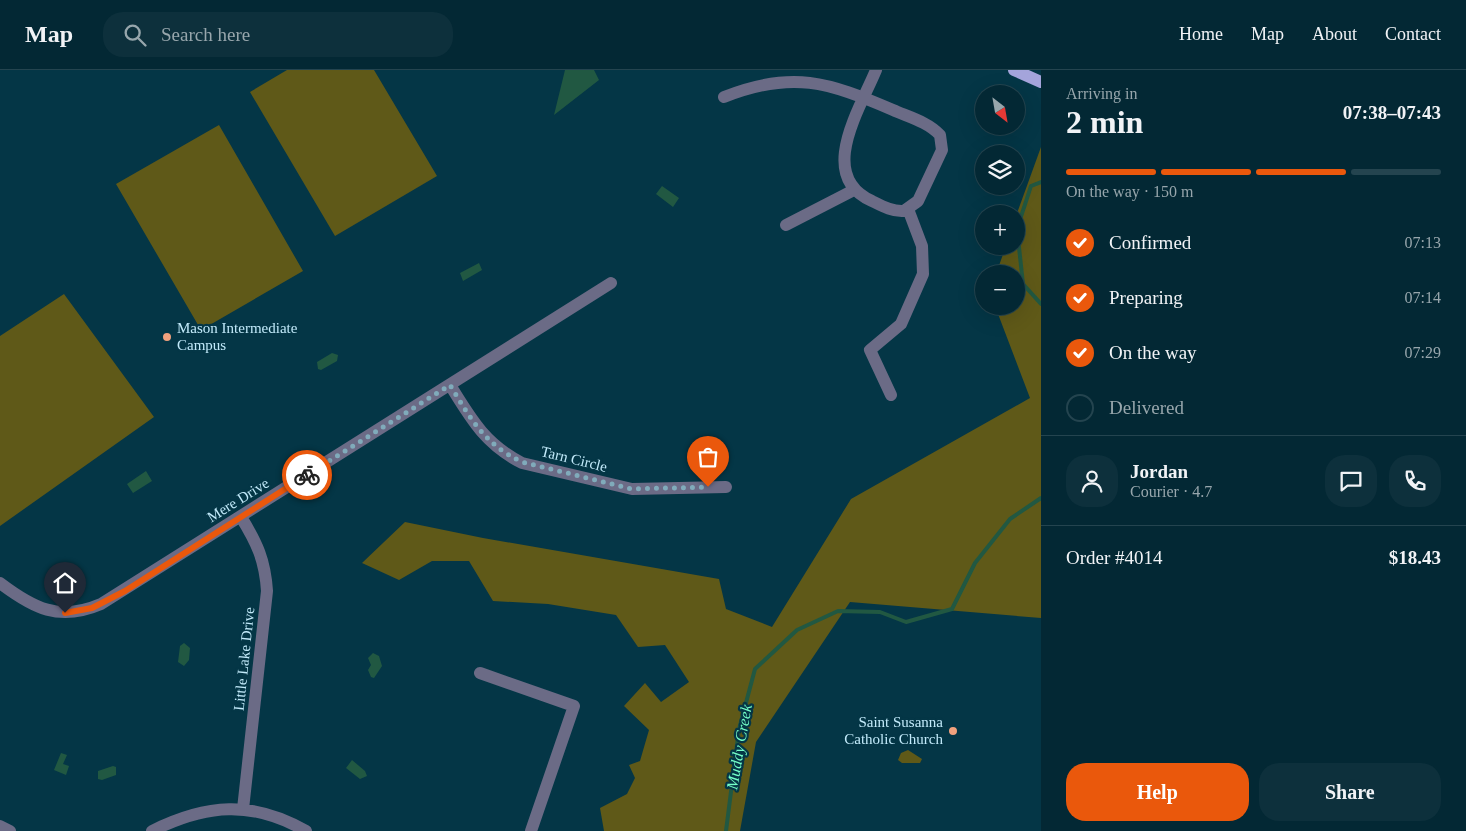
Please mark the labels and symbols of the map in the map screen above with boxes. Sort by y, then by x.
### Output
north arrow [975,85,1025,135]
place label: Mason Intermediate Campus [177,320,298,353]
marker: Mason Intermediate Campus [161,331,173,343]
pin [687,436,729,487]
street label: Tarn Circle [539,443,609,475]
courier [282,450,332,500]
street label: Mere Drive [204,475,272,525]
pin [44,562,86,613]
street label: Little Lake Drive [231,606,257,712]
water label: Muddy Creek [723,702,756,792]
place label: Saint Susanna Catholic Church [844,714,943,747]
marker: Saint Susanna Catholic Church [947,725,959,737]

